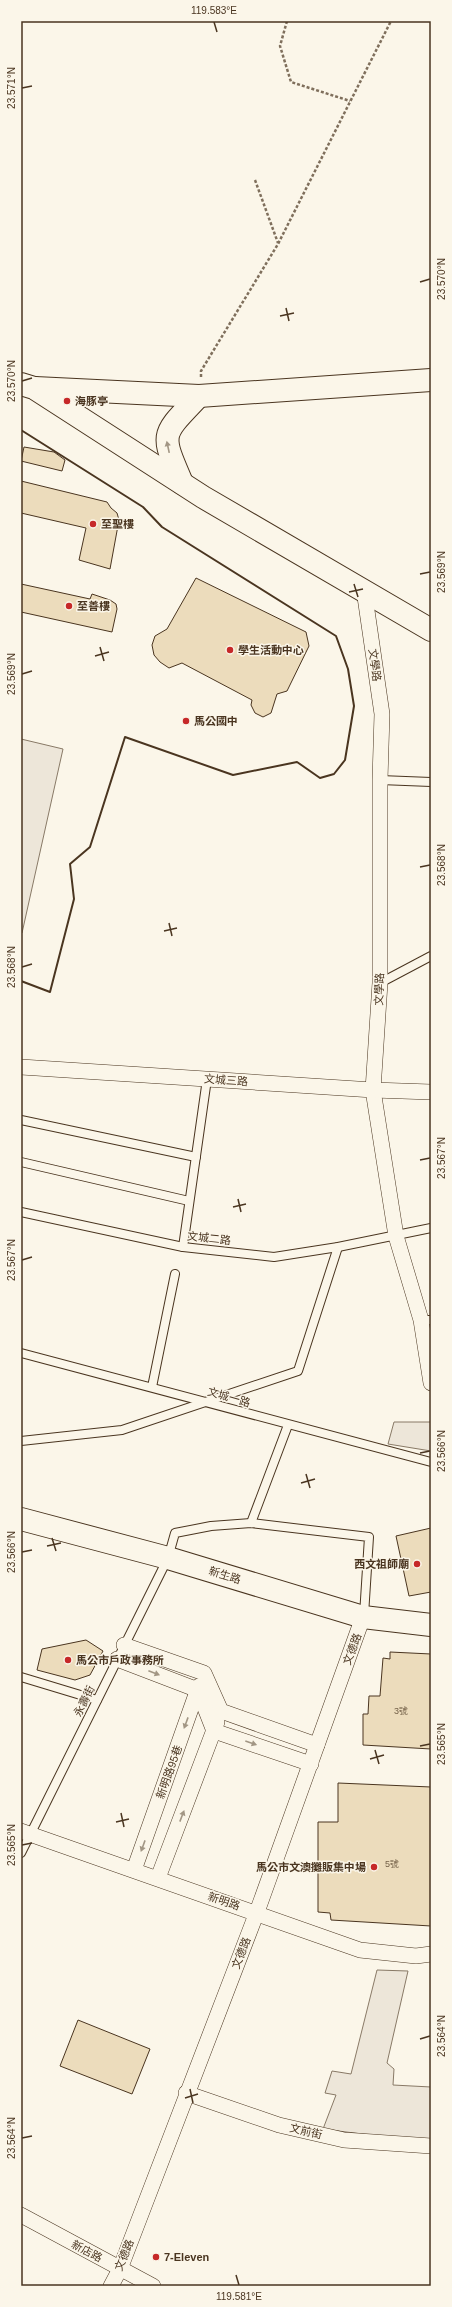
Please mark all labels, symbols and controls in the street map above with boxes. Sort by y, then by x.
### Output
text: 119.583°E [191,5,237,16]
text: 23.571°N [6,67,17,109]
text: 23.570°N [436,258,447,300]
text: 23.570°N [6,360,17,402]
place label: 海豚亭 [75,395,108,407]
marker: 海豚亭 [62,396,72,406]
one-way arrow [165,441,171,453]
place label: 至聖樓 [101,518,134,530]
marker: 至聖樓 [88,519,98,529]
text: 23.569°N [436,551,447,593]
place label: 至善樓 [77,600,110,612]
marker: 至善樓 [64,601,74,611]
place label: 學生活動中心 [238,644,304,656]
marker: 學生活動中心 [225,645,235,655]
street label: 文學路 [367,648,383,682]
text: 23.569°N [6,653,17,695]
place label: 馬公國中 [194,715,238,727]
marker: 馬公國中 [181,716,191,726]
text: 23.568°N [436,844,447,886]
text: 23.568°N [6,946,17,988]
street label: 文學路 [372,972,386,1006]
street label: 文城三路 [204,1072,248,1088]
text: 23.567°N [436,1137,447,1179]
street label: 文城二路 [186,1230,232,1246]
text: 23.567°N [6,1239,17,1281]
street label: 文城一路 [206,1385,252,1409]
text: 23.566°N [436,1430,447,1472]
text: 23.566°N [6,1531,17,1573]
place label: 西文祖師廟 [354,1558,409,1570]
marker: 西文祖師廟 [412,1559,422,1569]
street label: 新生路 [207,1564,243,1586]
street label: 文德路 [341,1631,363,1667]
place label: 馬公市戶政事務所 [76,1654,164,1666]
marker: 馬公市戶政事務所 [63,1655,73,1665]
one-way arrow [148,1671,160,1677]
street label: 永壽街 [71,1684,97,1718]
house number: 3號 [394,1706,408,1716]
one-way arrow [183,1718,189,1730]
text: 23.565°N [436,1723,447,1765]
one-way arrow [245,1741,257,1747]
street label: 新明路95巷 [154,1744,184,1800]
one-way arrow [179,1809,185,1821]
text: 23.565°N [6,1824,17,1866]
one-way arrow [139,1840,145,1852]
house number: 5號 [385,1859,399,1869]
place label: 馬公市文澳攤販集中場 [256,1861,366,1873]
marker: 馬公市文澳攤販集中場 [369,1862,379,1872]
street label: 新明路 [206,1890,242,1912]
street label: 文德路 [229,1935,253,1971]
text: 23.564°N [436,2015,447,2057]
text: 23.564°N [6,2117,17,2159]
street label: 文前街 [289,2121,323,2141]
street label: 文德路 [112,2237,136,2273]
street label: 新店路 [70,2238,104,2264]
place label: 7-Eleven [164,2251,210,2263]
marker: 7-Eleven [151,2252,161,2262]
text: 119.581°E [216,2291,262,2302]

